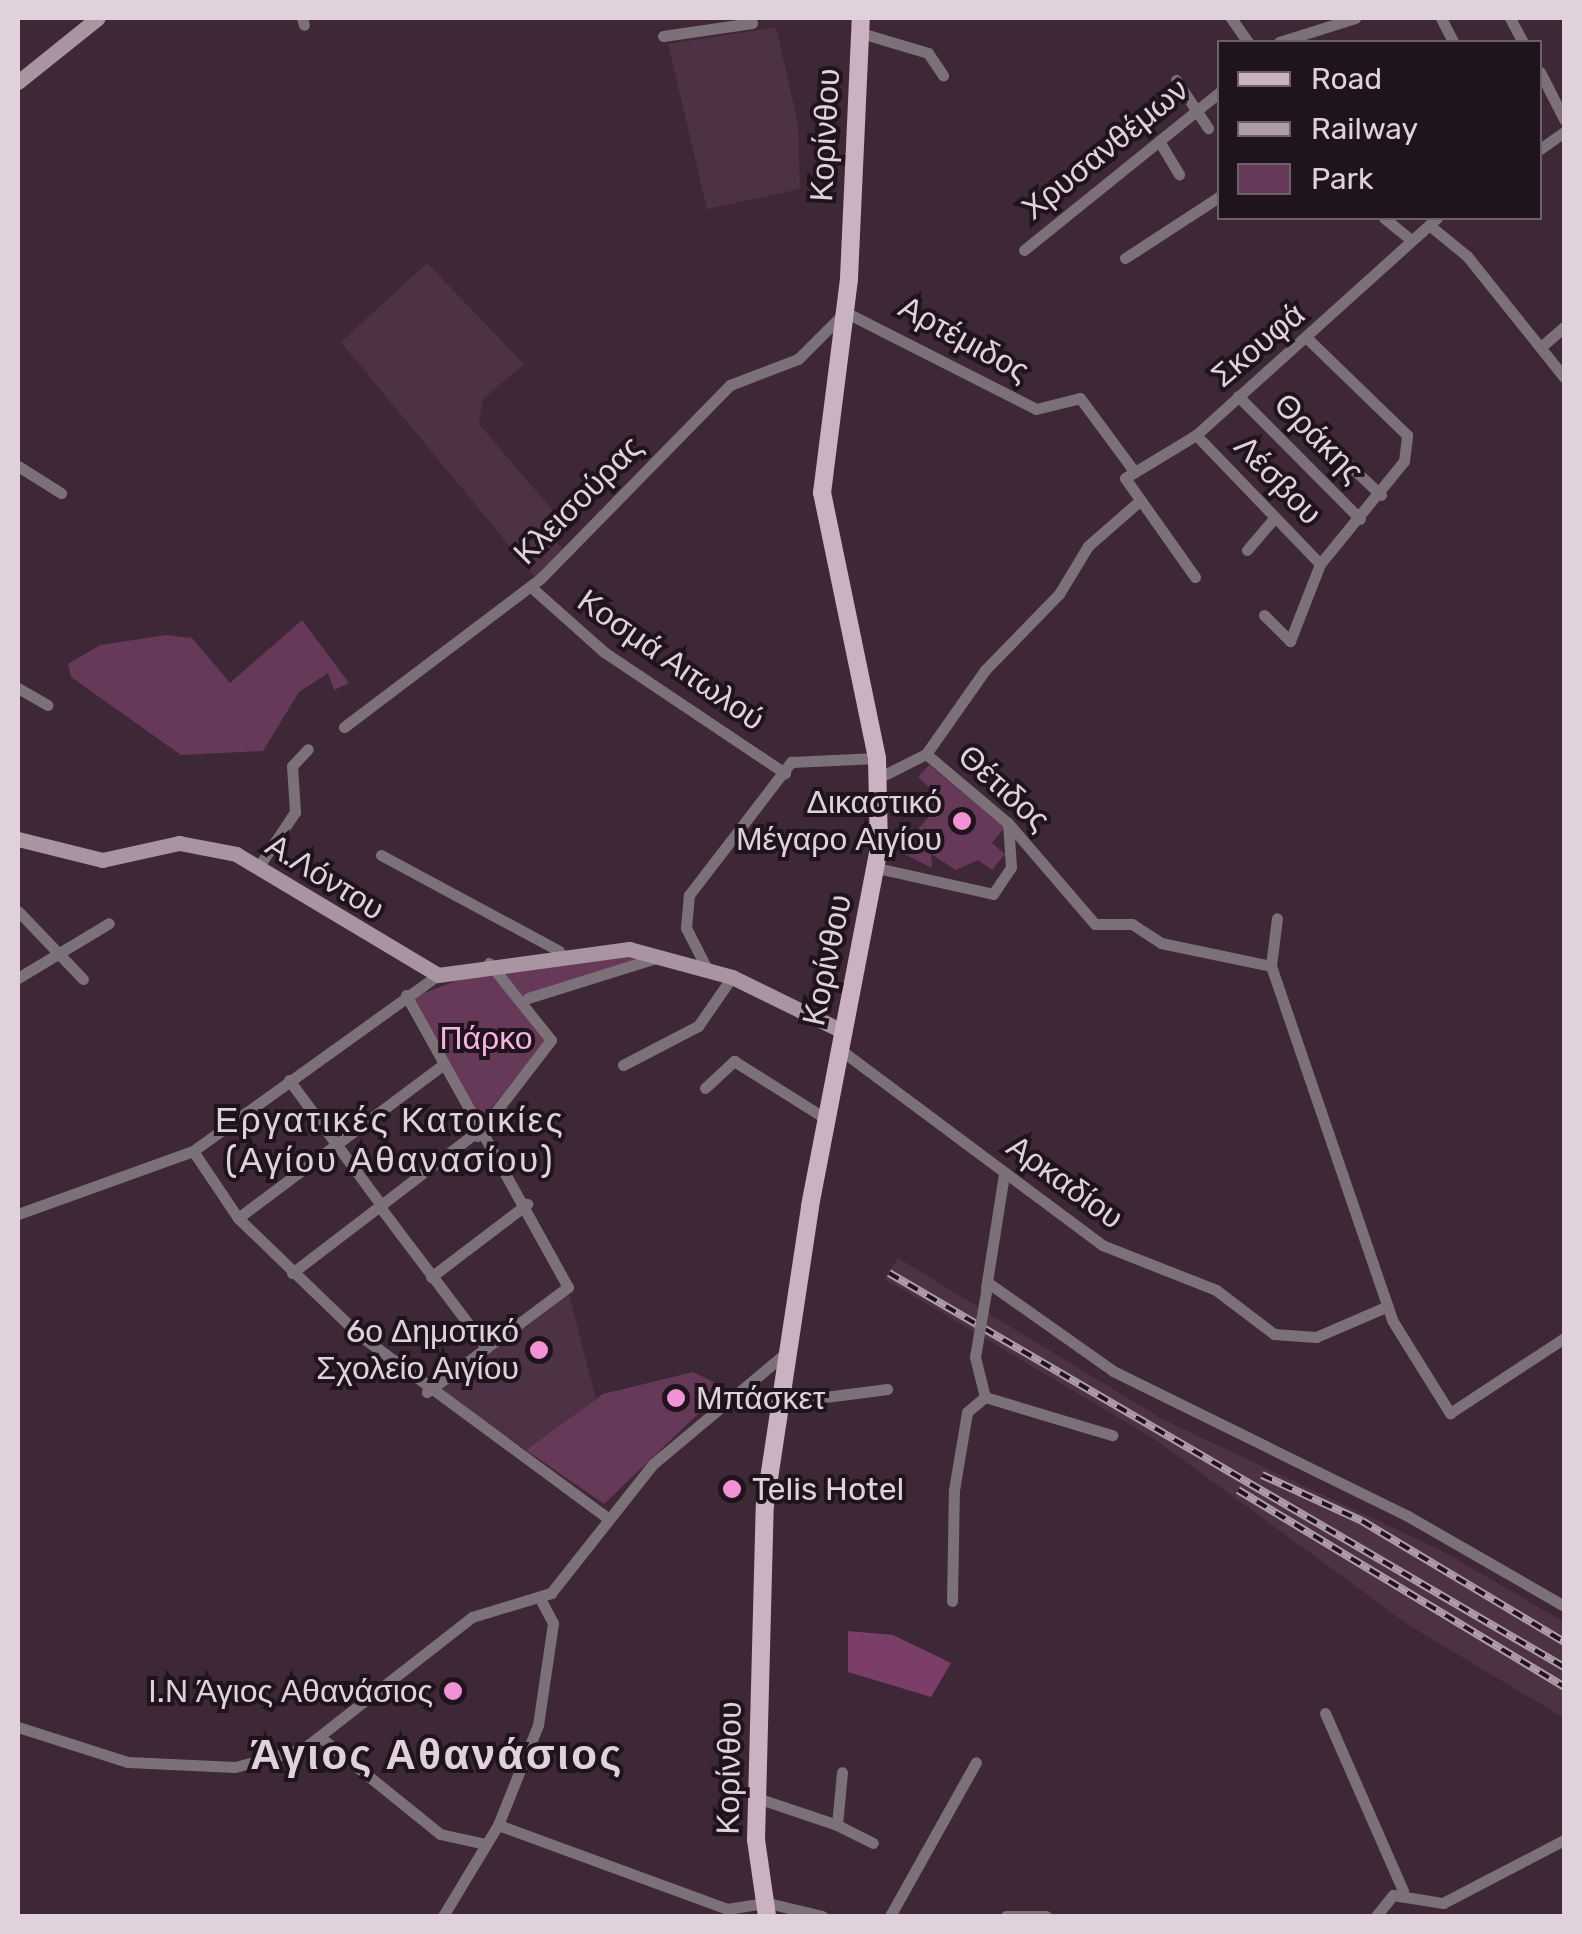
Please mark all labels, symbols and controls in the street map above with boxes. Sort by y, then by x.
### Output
legend [1217,40,1542,220]
text: Road [1311,61,1382,97]
street label: Κορίνθου [802,68,848,202]
street label: Χρυσανθέμων [1014,70,1196,228]
text: Railway [1311,111,1418,147]
text: Park [1311,161,1373,197]
street label: Αρτέμιδος [892,288,1036,390]
street label: Σκουφά [1204,295,1312,395]
street label: Θράκης [1266,385,1372,491]
street label: Λέσβου [1226,427,1330,533]
street label: Κλεισούρας [506,428,650,572]
street label: Κοσμά Αιτωλού [570,581,772,739]
street label: Θέτιδος [950,737,1058,839]
place label: Δικαστικό Μέγαρο Αιγίου [736,784,942,859]
marker: Δικαστικό Μέγαρο Αιγίου [951,810,973,832]
street label: Α.Λόντου [259,826,391,928]
street label: Κορίνθου [794,891,860,1029]
park label: Πάρκο [439,1019,533,1057]
district label: Εργατικές Κατοικίες (Αγίου Αθανασίου) [215,1099,565,1181]
street label: Αρκαδίου [1000,1127,1130,1237]
place label: 6ο Δημοτικό Σχολείο Αιγίου [316,1313,519,1388]
marker: 6ο Δημοτικό Σχολείο Αιγίου [528,1339,550,1361]
place label: Μπάσκετ [696,1379,825,1417]
marker: Μπάσκετ [665,1387,687,1409]
place label: Telis Hotel [752,1470,904,1508]
marker: Telis Hotel [721,1478,743,1500]
place label: Ι.Ν Άγιος Αθανάσιος [148,1672,433,1710]
marker: Ι.Ν Άγιος Αθανάσιος [442,1680,464,1702]
street label: Κορίνθου [709,1701,749,1835]
district label: Άγιος Αθανάσιος [250,1730,624,1780]

